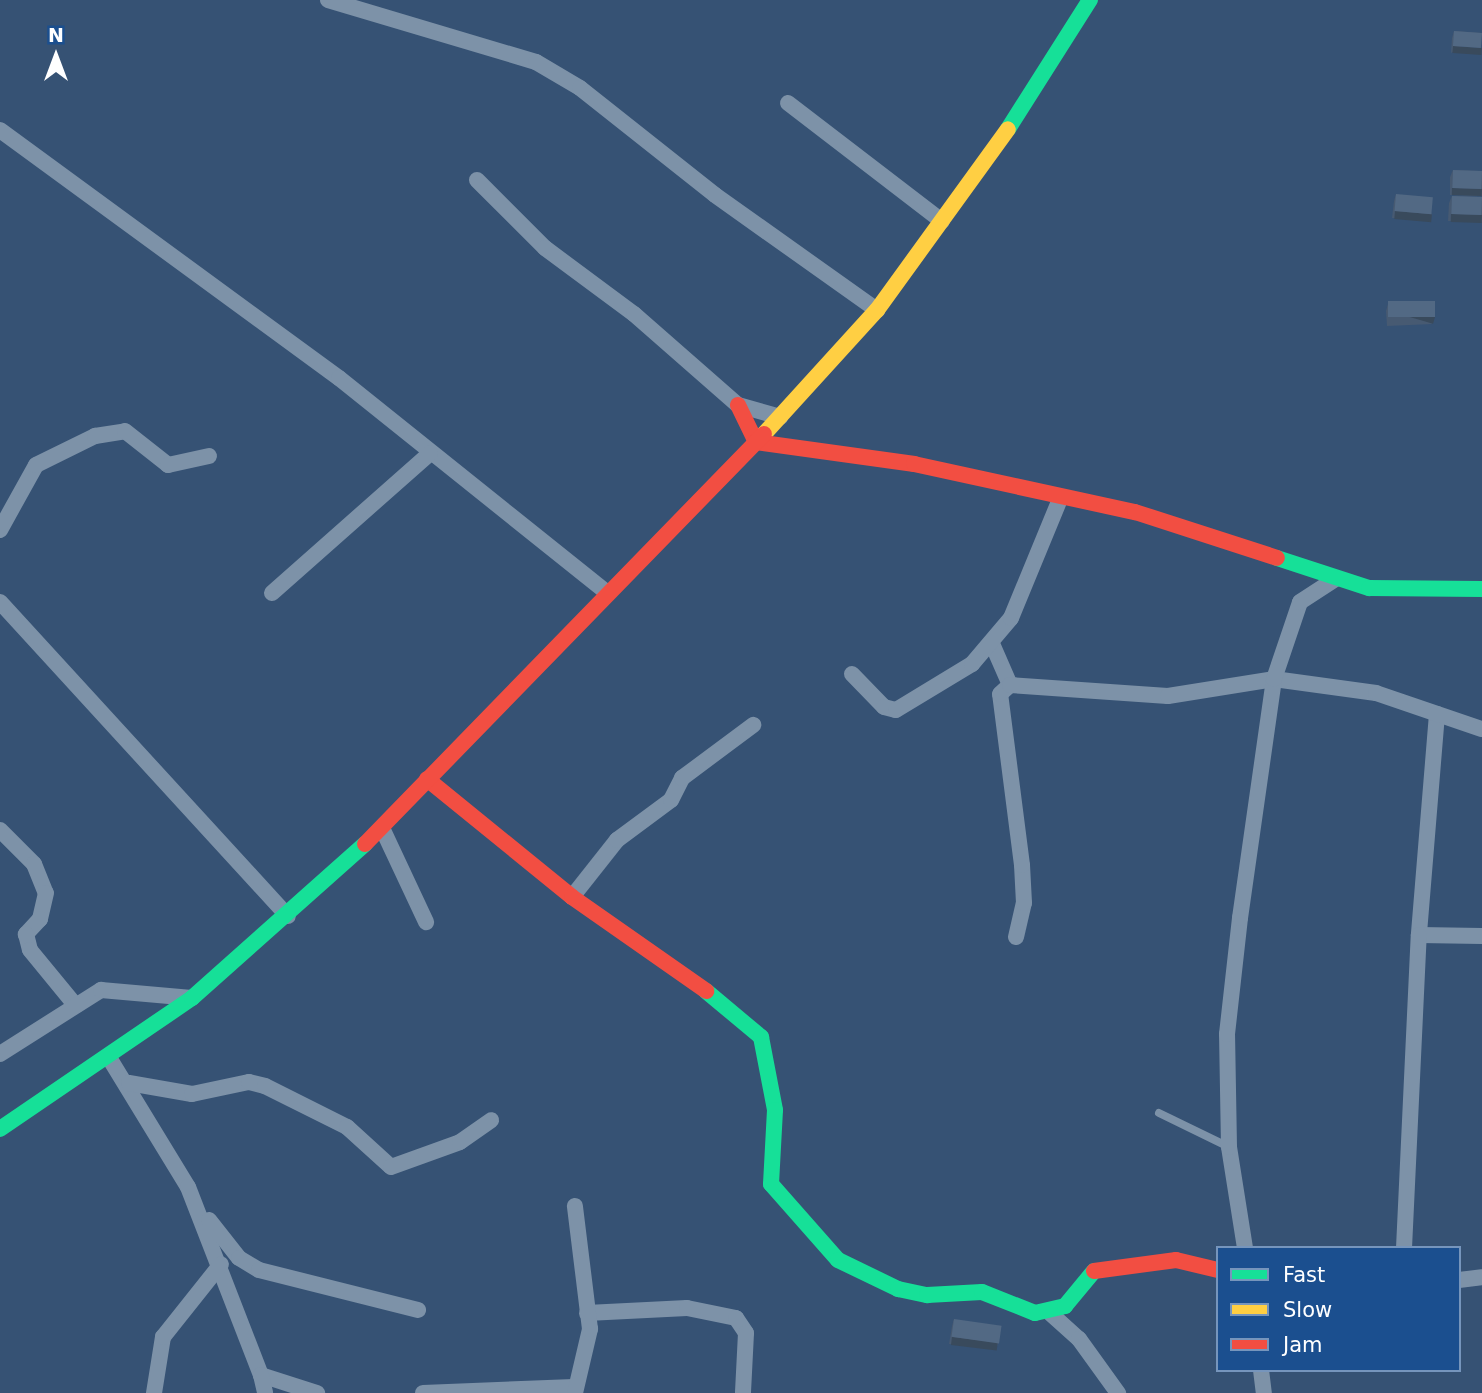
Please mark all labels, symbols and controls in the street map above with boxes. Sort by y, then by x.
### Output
north arrow [21,21,91,91]
text: N [48,24,64,46]
legend [1216,1246,1461,1372]
text: Fast [1283,1263,1325,1287]
text: Slow [1283,1298,1332,1322]
text: Jam [1283,1333,1323,1357]

